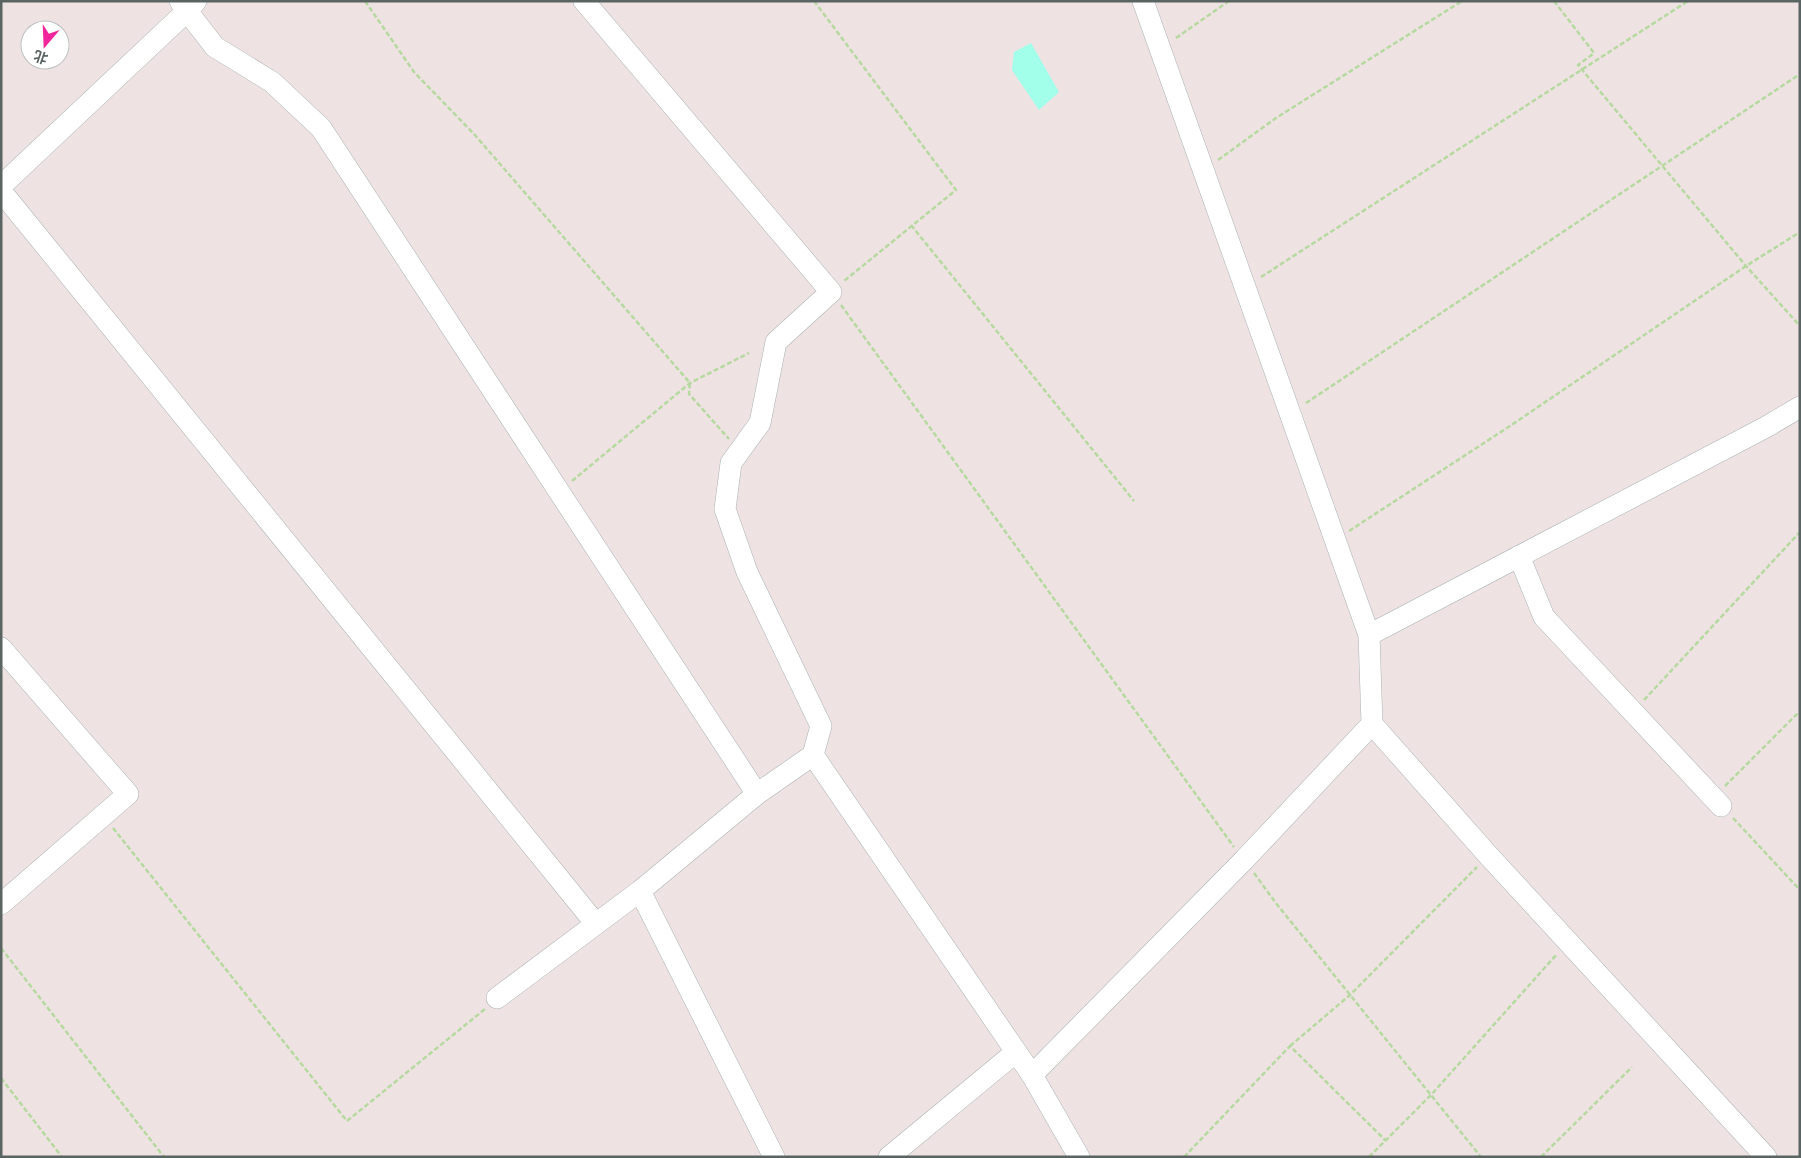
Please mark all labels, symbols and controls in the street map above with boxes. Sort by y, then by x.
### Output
north arrow [20,20,70,70]
text: 北 [32,46,51,66]

